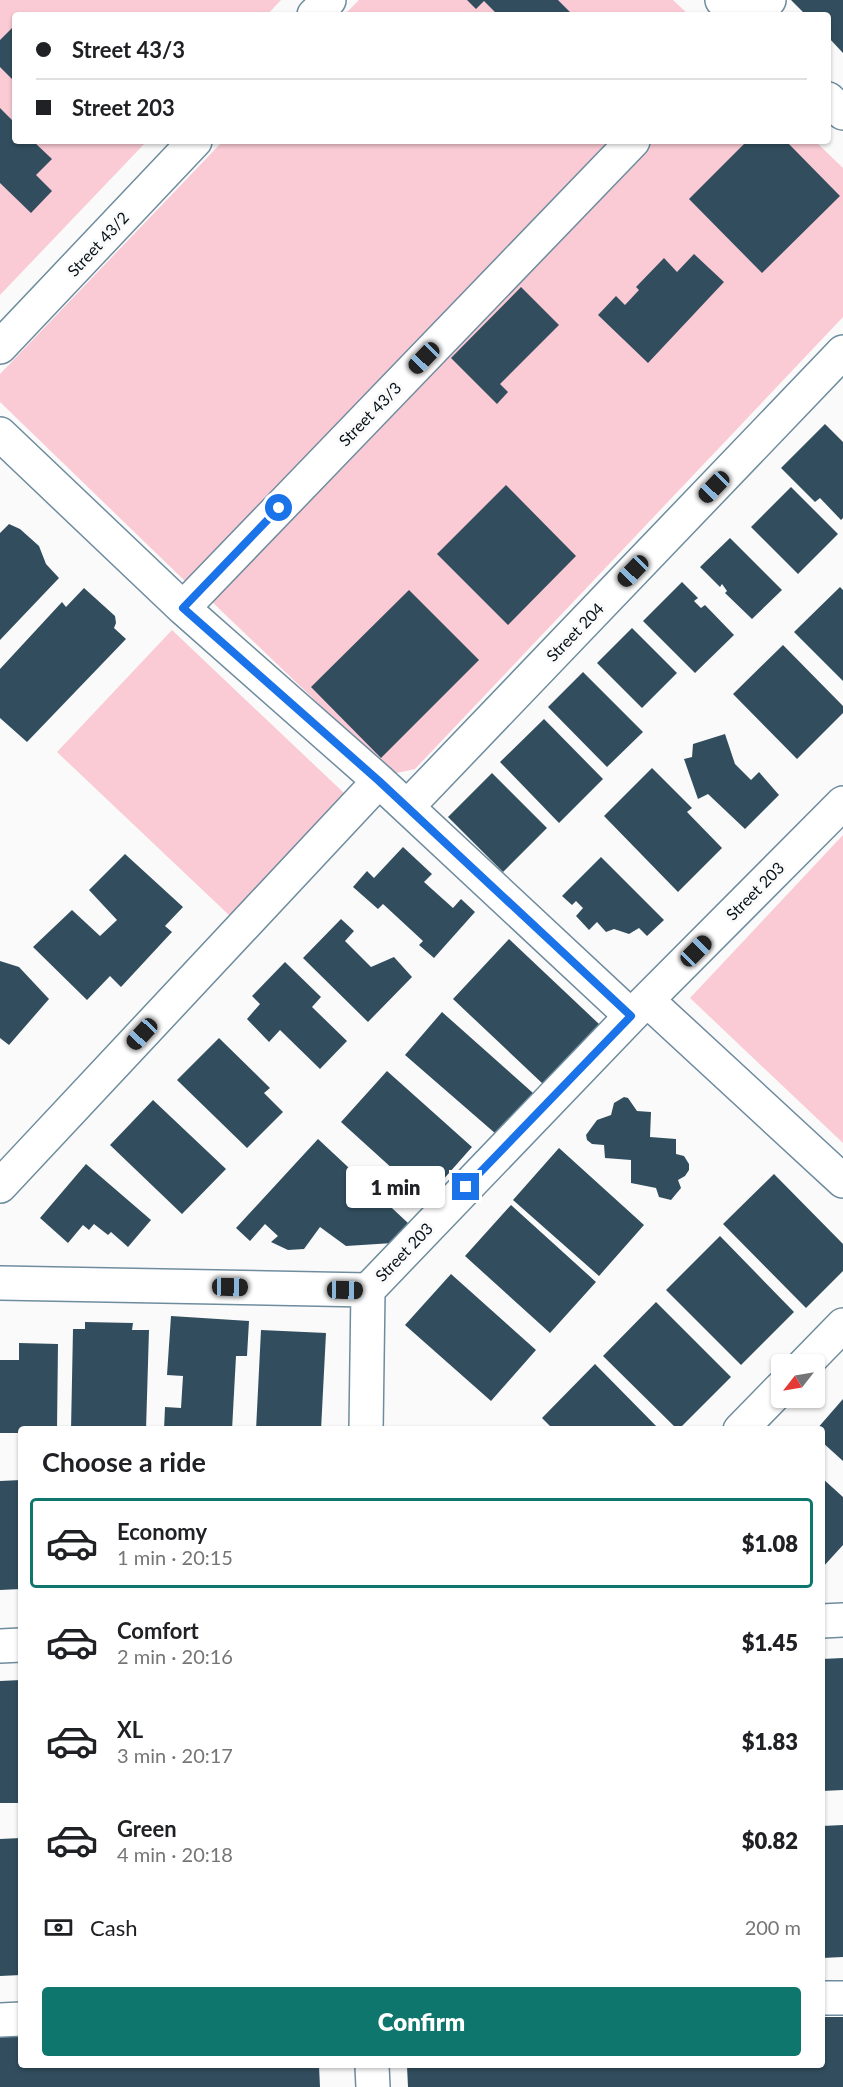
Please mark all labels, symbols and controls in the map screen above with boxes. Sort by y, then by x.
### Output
text: Street 43/3 [72,36,185,63]
text: Street 203 [72,94,175,121]
street label: Street 43/2 [63,207,132,280]
car [405,339,443,377]
street label: Street 43/3 [335,378,405,449]
car [695,468,733,506]
route start [265,494,292,521]
car [614,552,652,590]
street label: Street 204 [542,598,607,665]
street label: Street 203 [722,858,788,924]
car [677,932,715,970]
car [123,1015,161,1053]
callout: 1 min [346,1166,445,1208]
route end [452,1173,479,1200]
text: 1 min [371,1175,420,1199]
street label: Street 203 [371,1218,436,1285]
car [212,1278,248,1296]
car [327,1281,363,1299]
north arrow [771,1354,825,1408]
map controls [771,1354,825,1408]
text: Choose a ride [42,1445,206,1478]
icon: car [45,1516,99,1570]
text: Economy [117,1518,207,1545]
text: $1.08 [742,1530,798,1557]
text: 1 min · 20:15 [117,1545,233,1569]
icon: car [45,1615,99,1669]
text: Comfort [117,1617,199,1644]
text: $1.45 [742,1629,798,1656]
text: 2 min · 20:16 [117,1644,233,1668]
icon: car [45,1714,99,1768]
text: XL [117,1716,143,1743]
text: $1.83 [742,1728,798,1755]
text: 3 min · 20:17 [117,1743,233,1767]
icon: car [45,1813,99,1867]
text: Green [117,1815,177,1842]
text: $0.82 [742,1827,798,1854]
text: 4 min · 20:18 [117,1842,233,1866]
icon: cash [42,1911,75,1944]
text: Cash [90,1914,137,1941]
text: 200 m [745,1915,801,1939]
button: Confirm [42,1987,801,2056]

